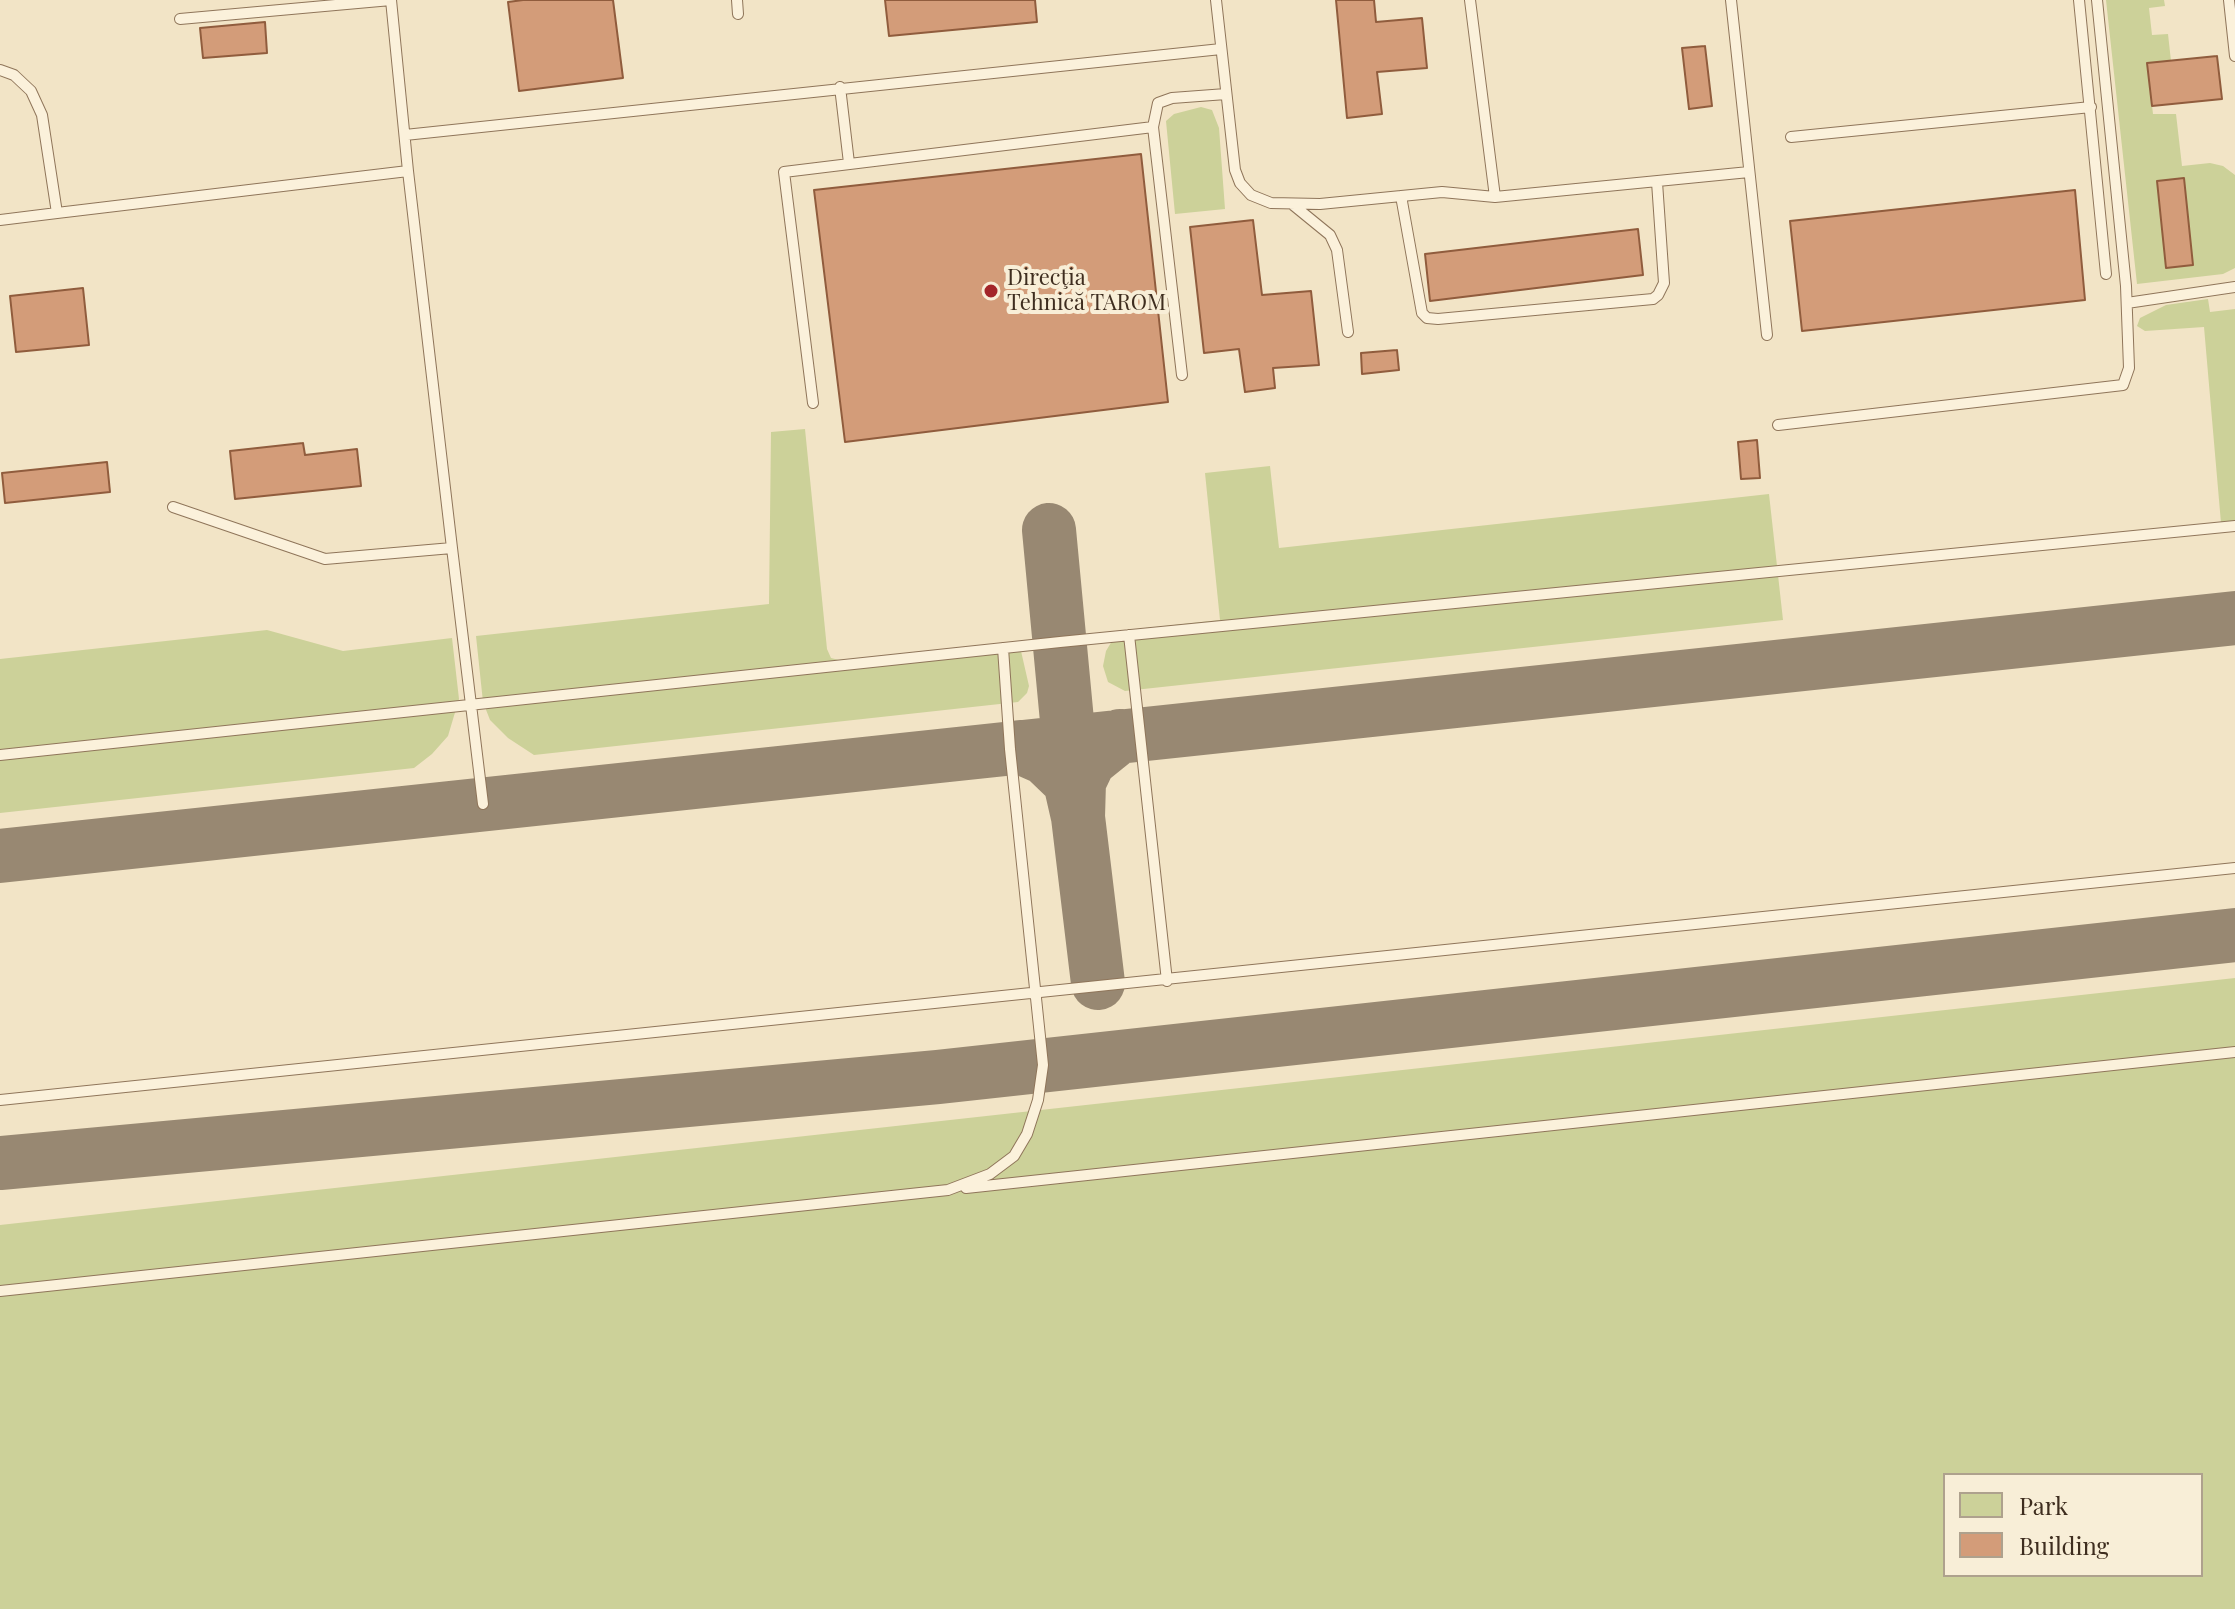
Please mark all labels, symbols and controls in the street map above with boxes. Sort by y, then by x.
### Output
place label: Direcţia Tehnică TAROM [1007,265,1166,316]
marker: Direcţia Tehnică TAROM [982,282,1000,300]
legend [1943,1473,2203,1577]
text: Park [2019,1489,2068,1521]
text: Building [2019,1529,2109,1561]

